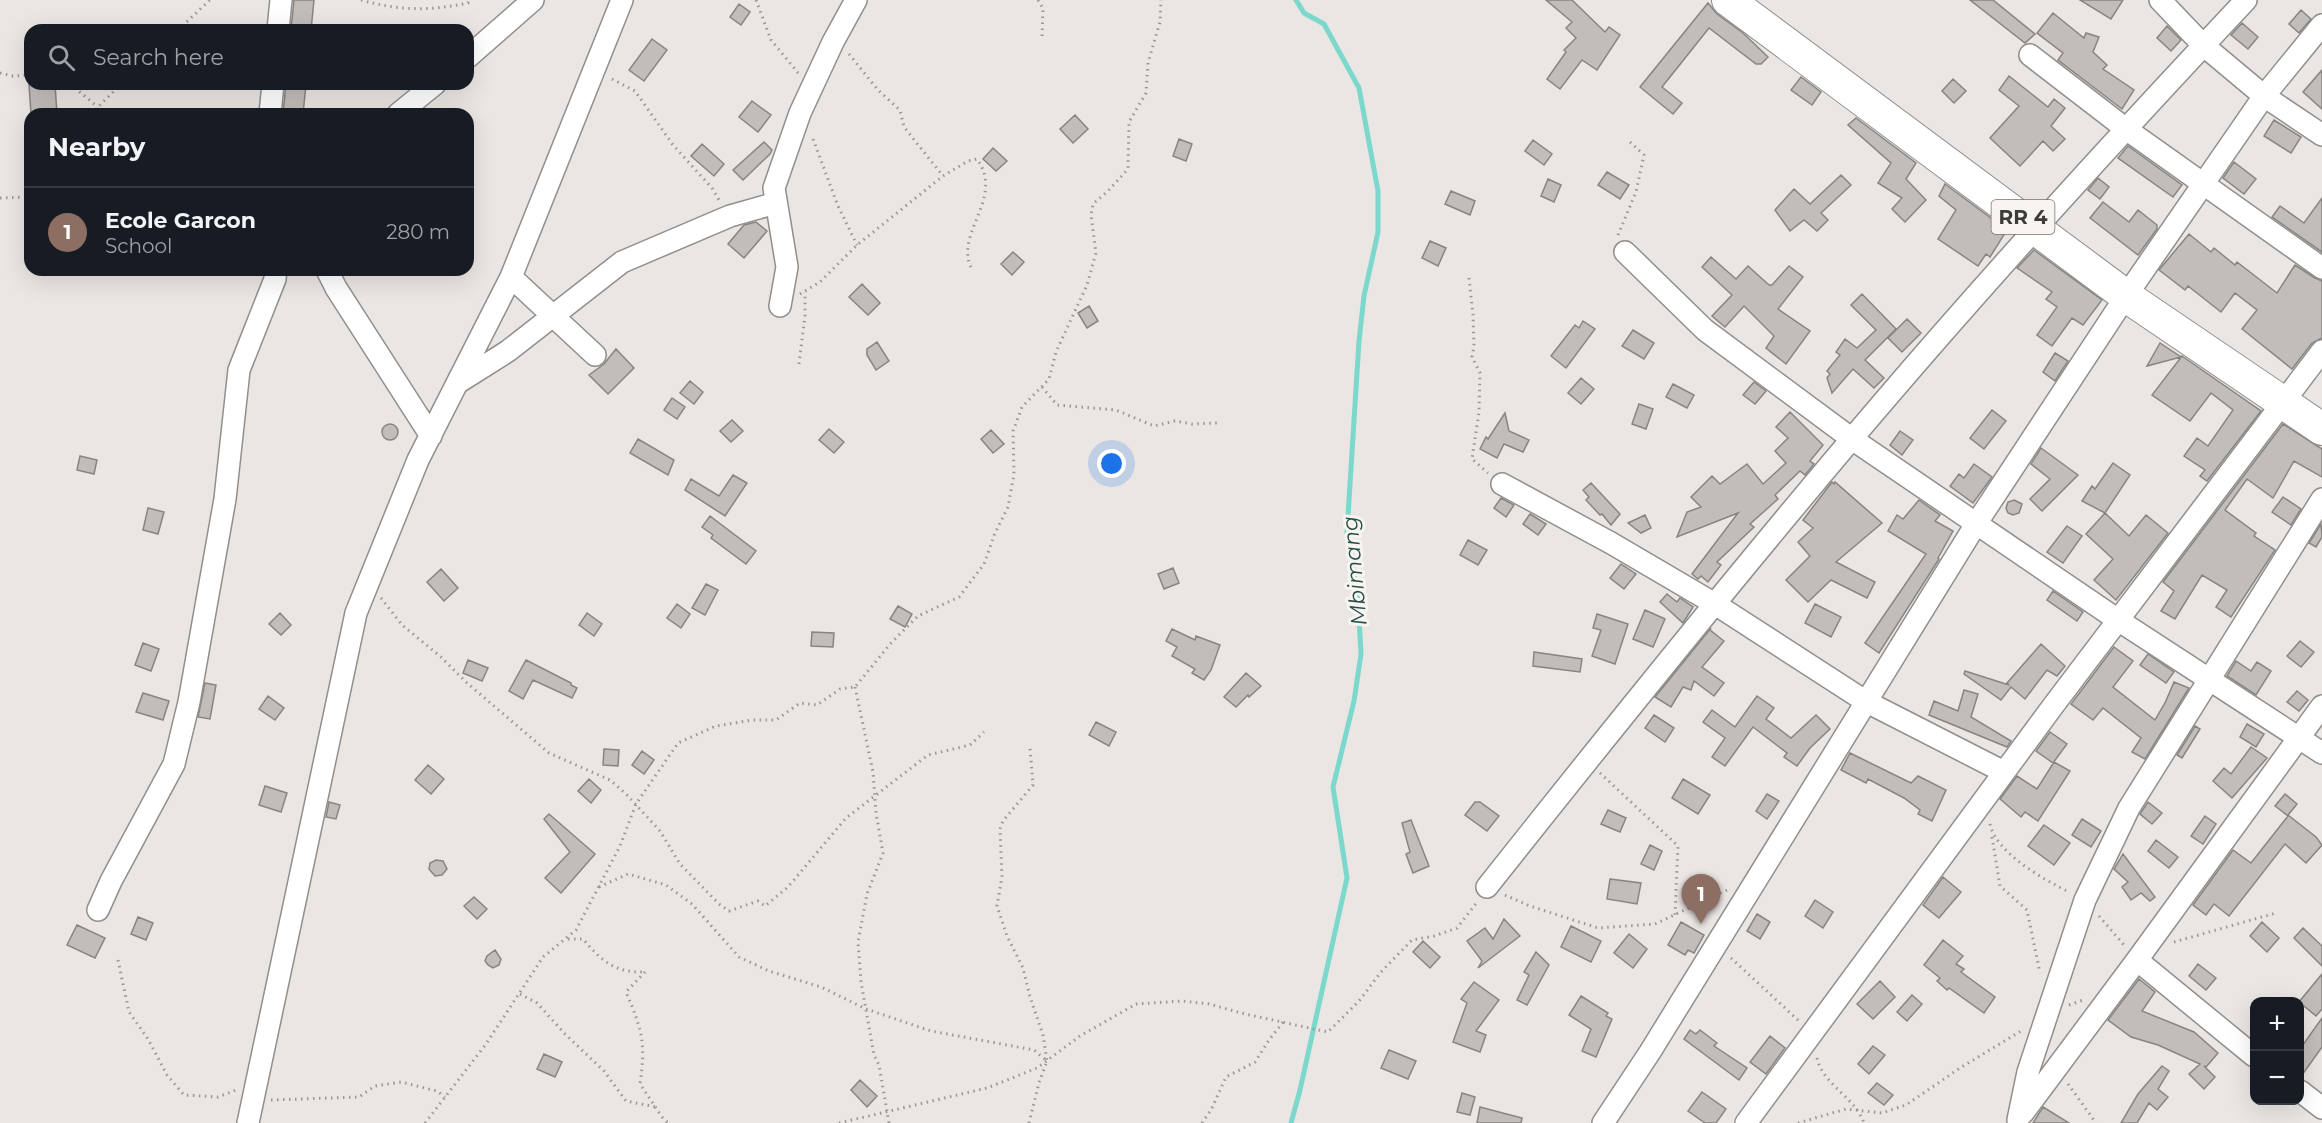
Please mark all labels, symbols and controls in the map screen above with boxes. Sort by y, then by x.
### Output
search box [24,24,474,90]
icon: search [45,41,78,74]
text: Search here [93,44,224,71]
text: Nearby [48,131,145,163]
road number: RR 4 [1992,200,2054,234]
text: Ecole Garcon [105,207,256,234]
text: 1 [64,220,71,244]
text: 280 m [386,220,450,244]
text: School [105,234,172,258]
your location [1097,449,1126,478]
water label: Mbimang [1336,515,1373,627]
pin: 1 [1682,874,1720,924]
map controls [2250,997,2304,1105]
button: + [2250,997,2304,1051]
button: − [2250,1051,2304,1105]

